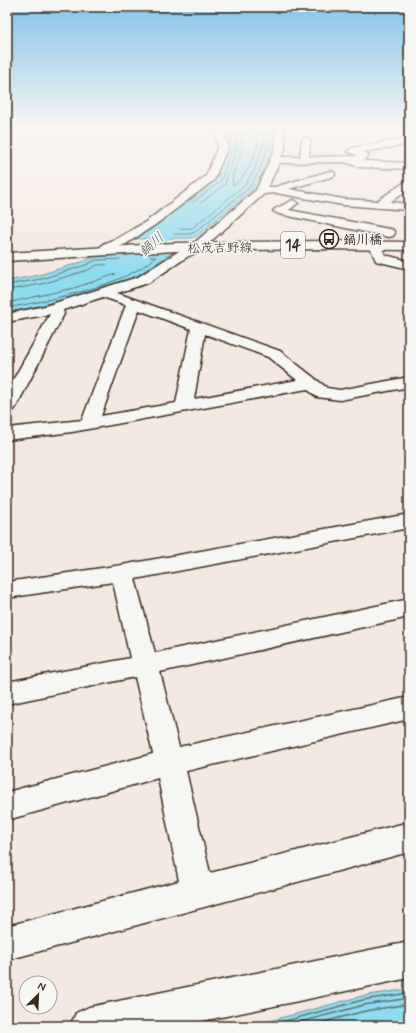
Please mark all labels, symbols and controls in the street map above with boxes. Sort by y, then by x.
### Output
bus stop icon: 鍋川橋 [318,228,340,250]
water label: 鍋川 [135,229,168,261]
road number: 14 [281,232,305,258]
place label: 鍋川橋 [343,232,382,249]
street label: 松茂吉野線 [187,239,254,258]
north arrow [18,975,58,1015]
text: N [35,979,48,995]

